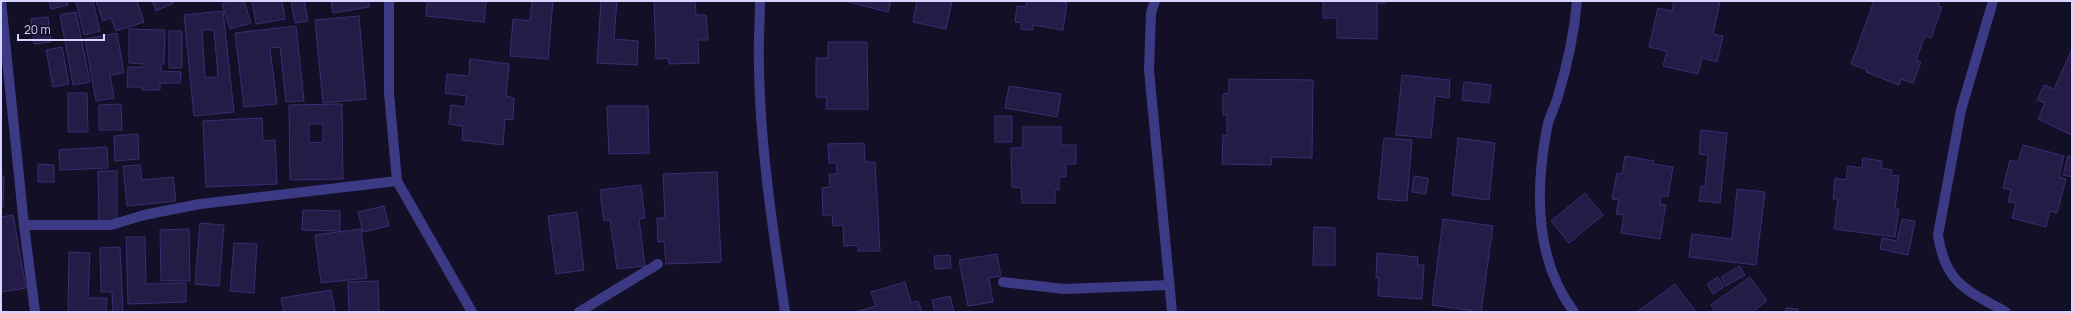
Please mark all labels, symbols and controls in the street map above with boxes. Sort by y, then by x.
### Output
scale bar [18,16,104,42]
text: 20 m [24,21,51,38]

